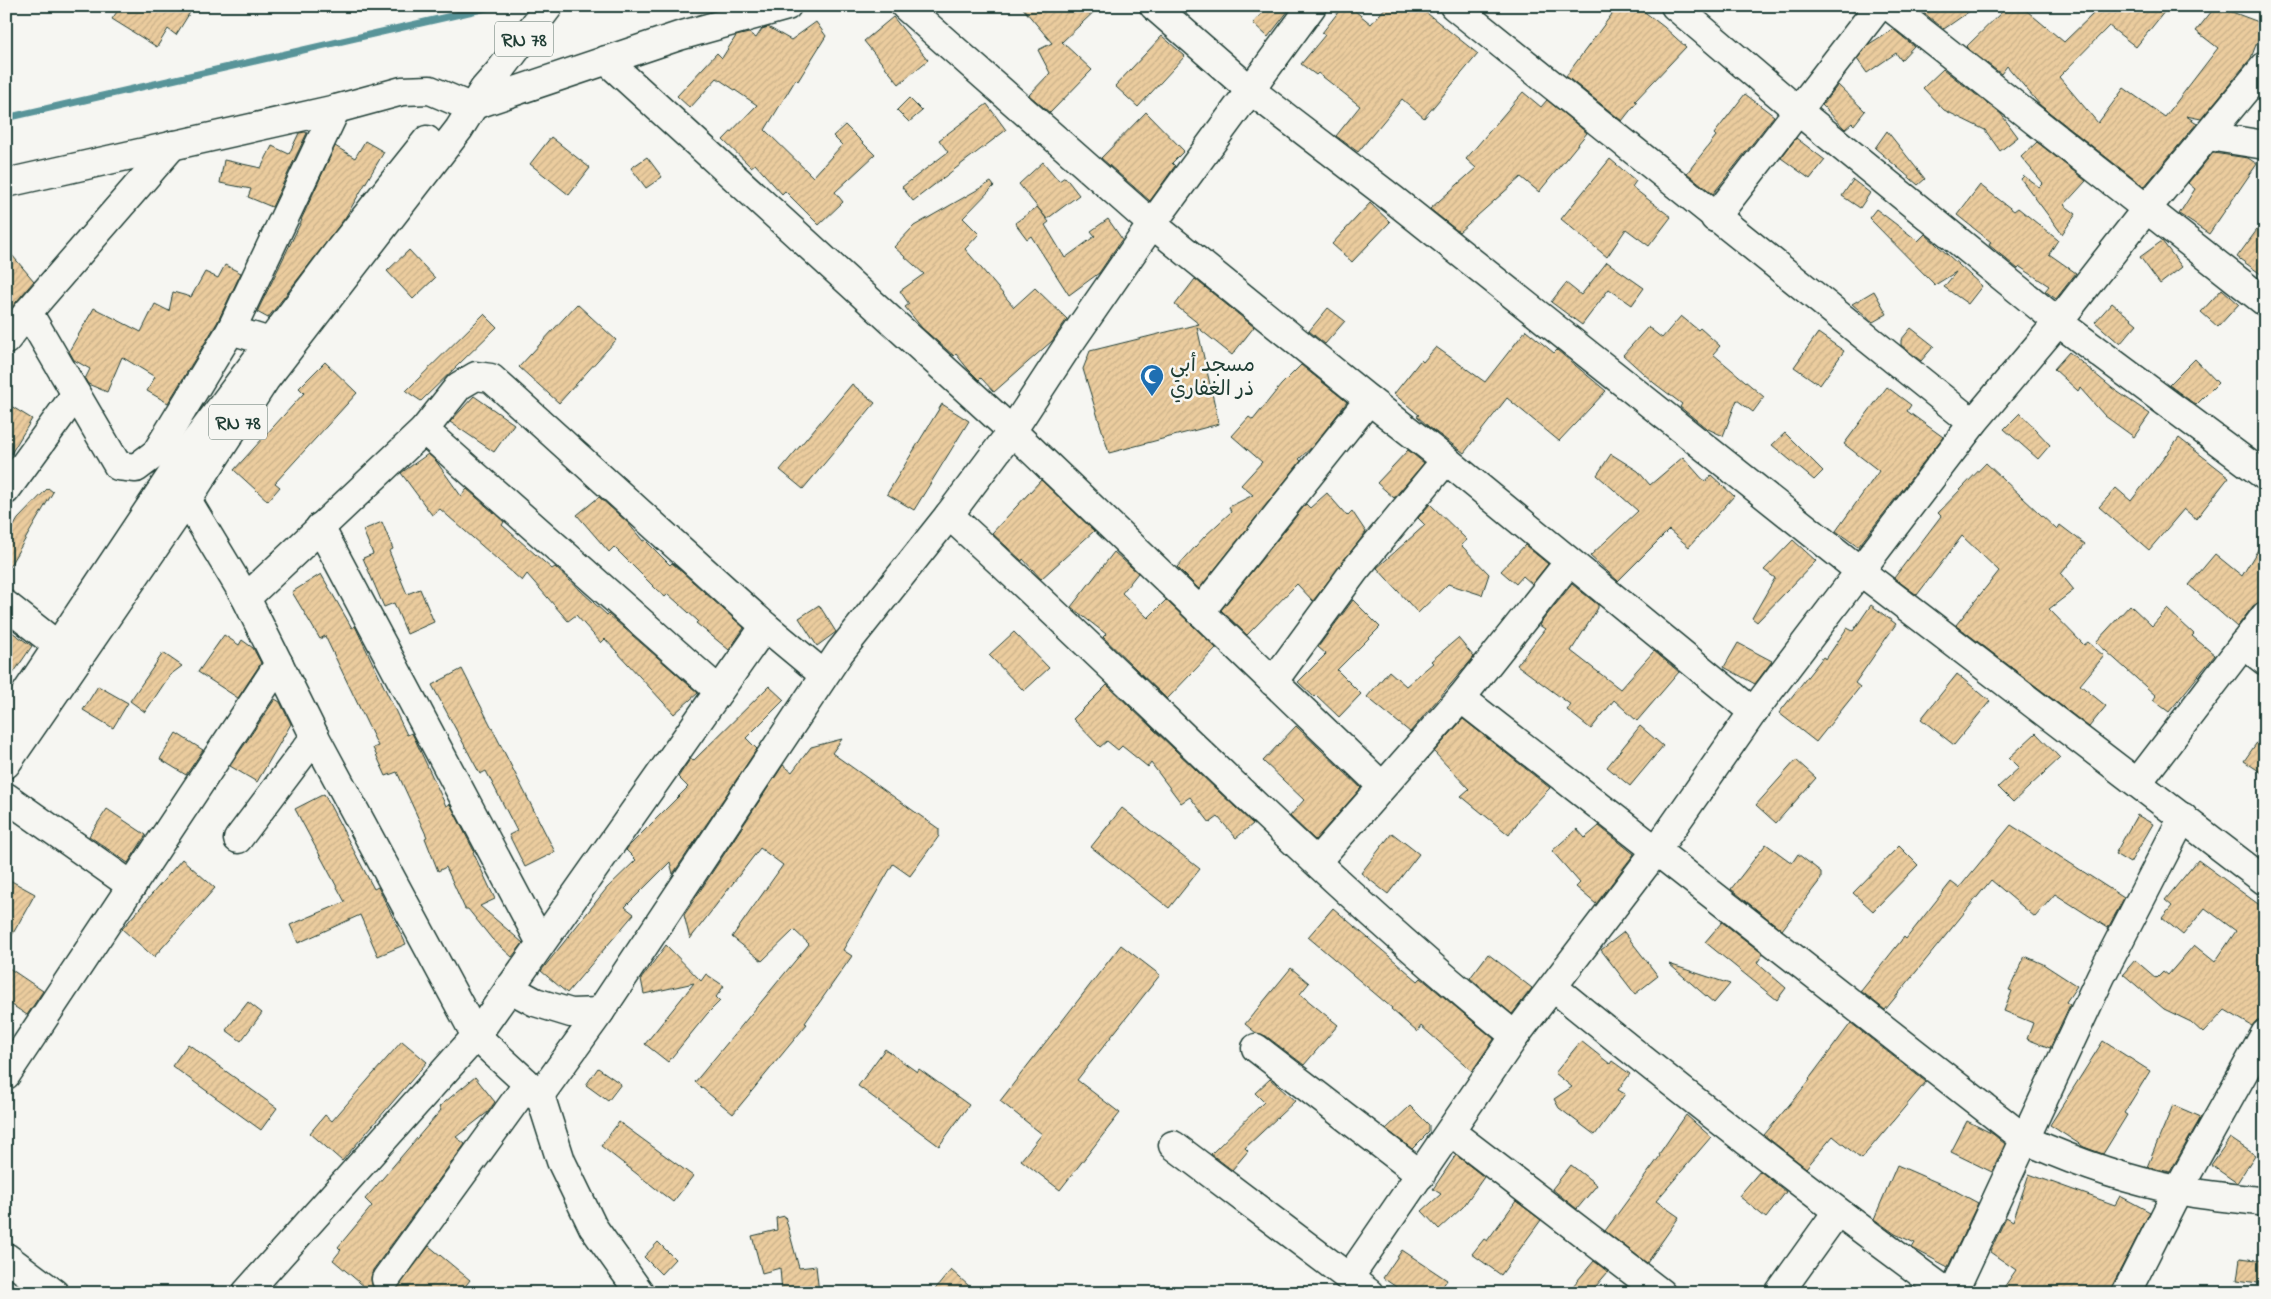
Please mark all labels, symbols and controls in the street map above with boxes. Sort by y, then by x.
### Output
road number: RN 78 [495,22,553,56]
place label: مسجد أبي ذر الغفاري [1170,351,1255,405]
mosque icon: مسجد أبي ذر الغفاري [1139,363,1165,397]
road number: RN 78 [209,404,267,440]

